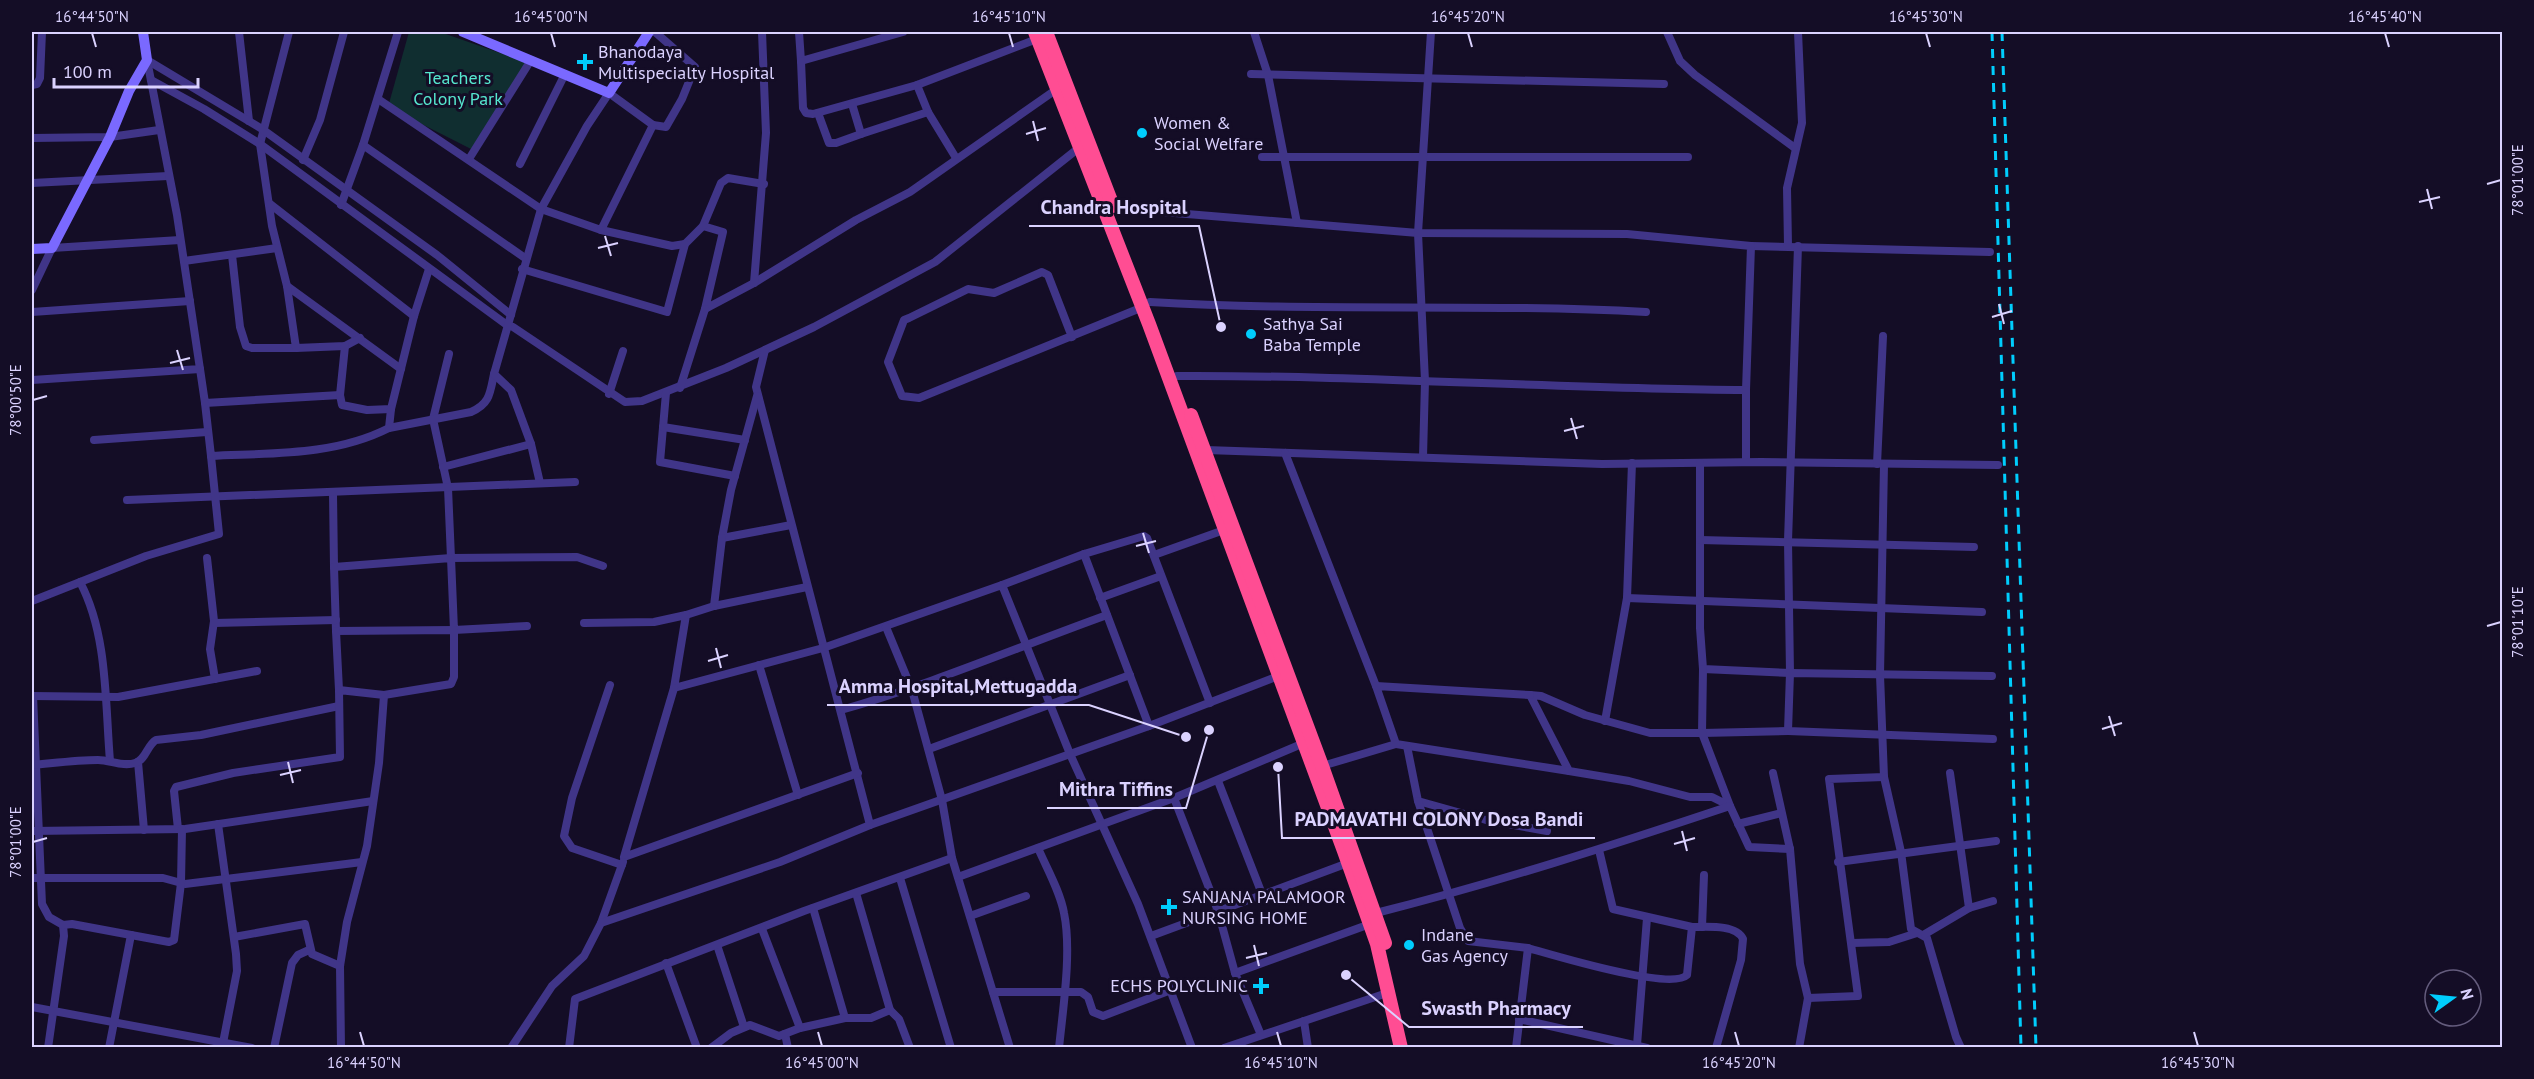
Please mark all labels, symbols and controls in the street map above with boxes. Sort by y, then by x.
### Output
text: 16°44'50"N [55,7,129,26]
text: 16°45'00"N [514,7,588,26]
text: 16°45'10"N [972,7,1046,26]
text: 16°45'20"N [1431,7,1505,26]
text: 16°45'30"N [1889,7,1963,26]
text: 16°45'40"N [2348,7,2422,26]
place label: Bhanodaya Multispecialty Hospital [598,40,775,84]
scale bar [54,51,198,89]
marker: Bhanodaya Multispecialty Hospital [576,53,594,71]
text: 100 m [63,60,112,83]
park label: Teachers Colony Park [413,66,503,110]
place label: Women & Social Welfare [1154,111,1263,155]
marker: Women & Social Welfare [1135,126,1149,140]
text: 78°01'00"E [2508,144,2527,216]
callout: Chandra Hospital [1029,188,1199,226]
text: Chandra Hospital [1041,194,1188,220]
place label: Sathya Sai Baba Temple [1263,312,1361,356]
marker: Sathya Sai Baba Temple [1244,327,1258,341]
text: 78°00'50"E [6,364,25,436]
text: 78°01'10"E [2508,586,2527,658]
callout: Amma Hospital,Mettugadda [827,667,1089,705]
text: Amma Hospital,Mettugadda [839,673,1077,699]
callout: Mithra Tiffins [1047,770,1186,808]
text: Mithra Tiffins [1059,776,1173,802]
callout: PADMAVATHI COLONY Dosa Bandi [1282,800,1595,838]
text: 78°01'00"E [6,806,25,878]
text: PADMAVATHI COLONY Dosa Bandi [1295,806,1583,832]
place label: SANJANA PALAMOOR NURSING HOME [1182,885,1346,929]
marker: SANJANA PALAMOOR NURSING HOME [1160,898,1178,916]
place label: Indane Gas Agency [1421,923,1509,967]
marker: Indane Gas Agency [1402,938,1416,952]
north arrow [2423,968,2483,1028]
place label: ECHS POLYCLINIC [1110,974,1248,997]
marker: ECHS POLYCLINIC [1252,977,1270,995]
text: N [2456,986,2479,1002]
callout: Swasth Pharmacy [1409,989,1583,1027]
text: Swasth Pharmacy [1421,995,1571,1021]
text: 16°44'50"N [327,1053,401,1072]
text: 16°45'00"N [785,1053,859,1072]
text: 16°45'10"N [1244,1053,1318,1072]
text: 16°45'20"N [1702,1053,1776,1072]
text: 16°45'30"N [2161,1053,2235,1072]

